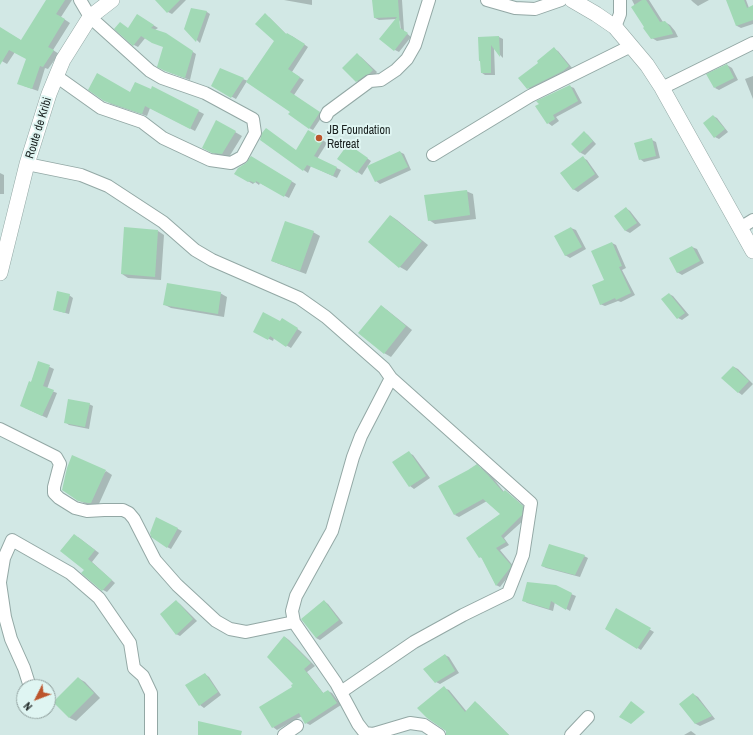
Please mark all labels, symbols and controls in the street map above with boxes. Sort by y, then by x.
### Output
street label: Route de Kribi [23,96,55,160]
place label: JB Foundation Retreat [327,124,391,152]
marker: JB Foundation Retreat [314,133,324,143]
north arrow [16,679,56,719]
text: N [20,699,35,713]

